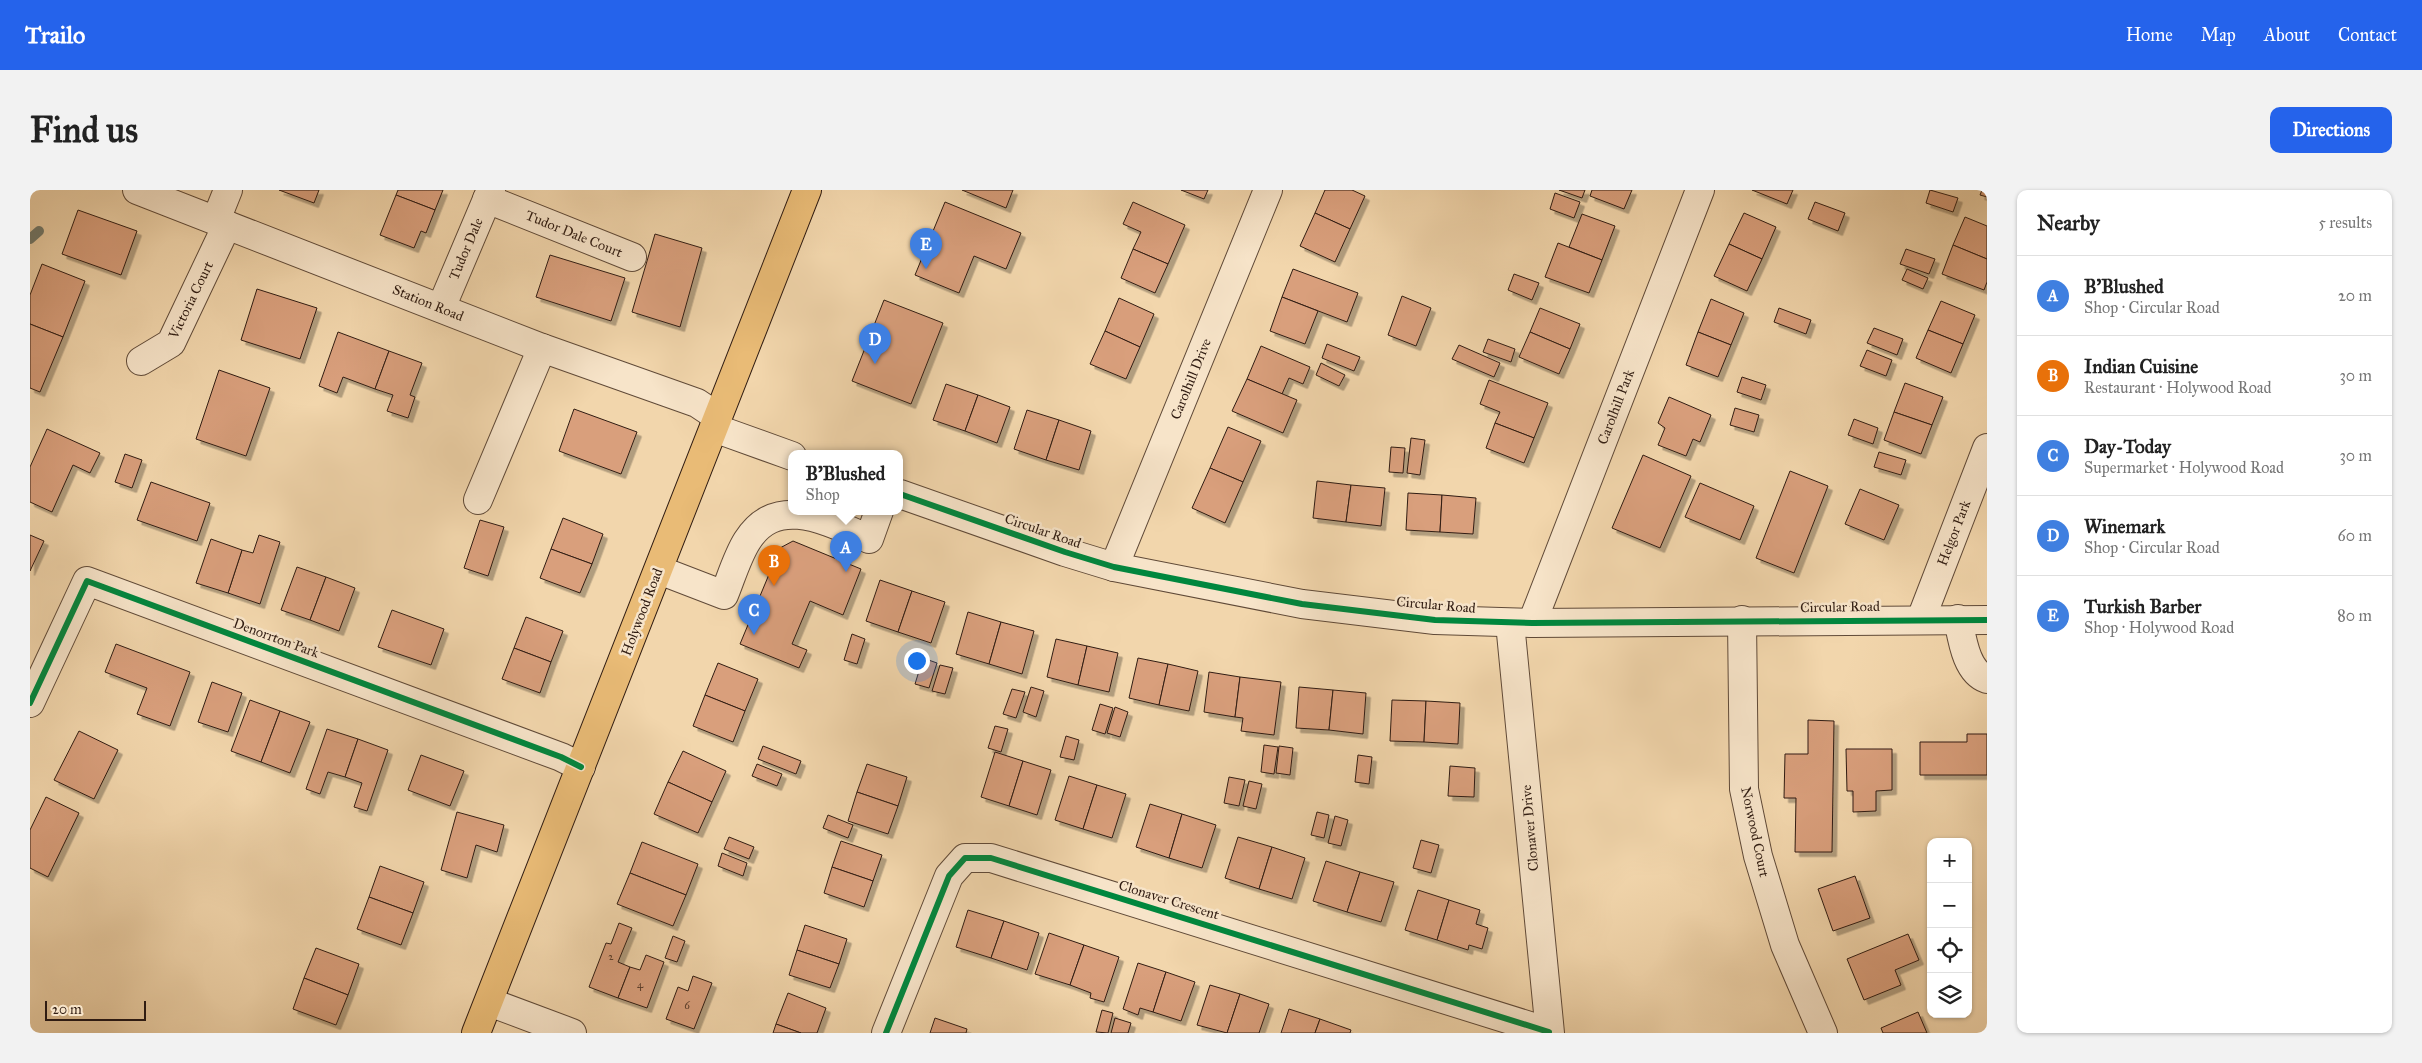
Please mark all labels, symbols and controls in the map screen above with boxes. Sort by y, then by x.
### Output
text: Trailo [25,20,85,50]
text: Home [2126,24,2173,46]
text: Map [2201,24,2236,46]
text: About [2264,24,2310,46]
text: Contact [2338,24,2397,46]
button: Directions [2270,107,2392,153]
text: Find us [30,109,138,152]
street label: Tudor Dale Court [523,207,625,261]
text: Nearby [2037,210,2100,236]
text: 5 results [2318,213,2372,232]
street label: Tudor Dale [445,215,487,283]
pin: E [910,228,942,269]
street label: Victoria Court [165,259,217,342]
text: B'Blushed [2084,275,2164,298]
street label: Station Road [390,281,466,325]
text: A [2048,286,2058,305]
text: 20 m [2338,286,2372,305]
text: Shop · Circular Road [2084,298,2220,317]
pin: D [859,323,891,364]
street label: Carolhill Drive [1167,336,1215,422]
text: Indian Cuisine [2084,355,2198,378]
text: B [2048,366,2058,385]
text: 30 m [2339,366,2372,385]
street label: Carolhill Park [1594,367,1638,447]
text: Restaurant · Holywood Road [2084,378,2272,397]
text: Day-Today [2084,435,2171,458]
text: C [2048,446,2058,465]
text: 30 m [2339,446,2372,465]
popup [788,450,903,515]
text: Supermarket · Holywood Road [2084,458,2284,477]
text: B'Blushed [806,462,885,485]
text: Shop [806,485,840,504]
street label: Helgor Park [1934,497,1974,568]
street label: Circular Road [1003,510,1083,552]
text: Winemark [2084,515,2165,538]
text: D [2047,526,2059,545]
text: 60 m [2338,526,2372,545]
pin: A [830,531,862,572]
text: Shop · Circular Road [2084,538,2220,557]
pin: B [758,545,790,586]
street label: Holywood Road [618,566,666,658]
street label: Circular Road [1396,593,1476,617]
pin: C [738,594,770,635]
text: Turkish Barber [2084,595,2201,618]
street label: Circular Road [1800,598,1880,616]
text: E [2047,606,2059,625]
text: 80 m [2337,606,2372,625]
street label: Denorrton Park [231,615,322,662]
text: Shop · Holywood Road [2084,618,2234,637]
your location [904,648,930,674]
street label: Clonaver Drive [1518,784,1542,872]
street label: Norwood Court [1737,785,1773,879]
map controls [1927,838,1972,1018]
button: + [1927,838,1972,883]
street label: Clonaver Crescent [1117,877,1221,923]
button: − [1927,883,1972,928]
button: locate [1927,928,1972,973]
house number: 2 [608,950,614,963]
button: layers [1927,973,1972,1018]
house number: 4 [637,978,644,991]
scale bar [45,998,146,1021]
house number: 6 [684,999,690,1012]
text: 20 m [52,1001,82,1018]

